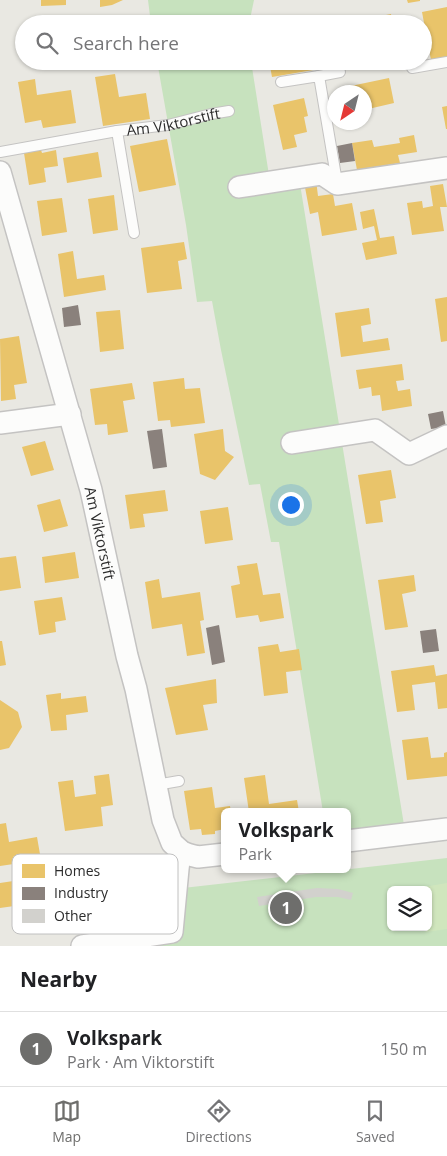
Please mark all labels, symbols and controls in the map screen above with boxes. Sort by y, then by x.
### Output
search box [15,15,432,70]
icon: search [33,29,61,57]
text: Search here [73,30,179,56]
north arrow [327,85,372,130]
street label: Am Viktorstift [125,103,222,140]
street label: Am Viktorstift [81,485,120,582]
your location [278,492,304,518]
popup [221,808,351,873]
text: Volkspark [238,817,334,843]
text: Park [238,843,272,865]
legend [12,854,178,934]
text: Homes [54,861,101,880]
text: Industry [54,883,109,902]
map controls [387,886,432,931]
button: layers [387,886,432,931]
pin: 1 [270,889,302,927]
text: Other [54,906,92,925]
text: Nearby [20,965,97,993]
text: Volkspark [67,1025,162,1051]
text: 1 [31,1038,41,1060]
text: 150 m [381,1038,427,1060]
text: Park · Am Viktorstift [67,1051,214,1073]
tab: Map [52,1097,81,1146]
tab: Directions [185,1097,252,1146]
tab: Saved [356,1097,395,1146]

